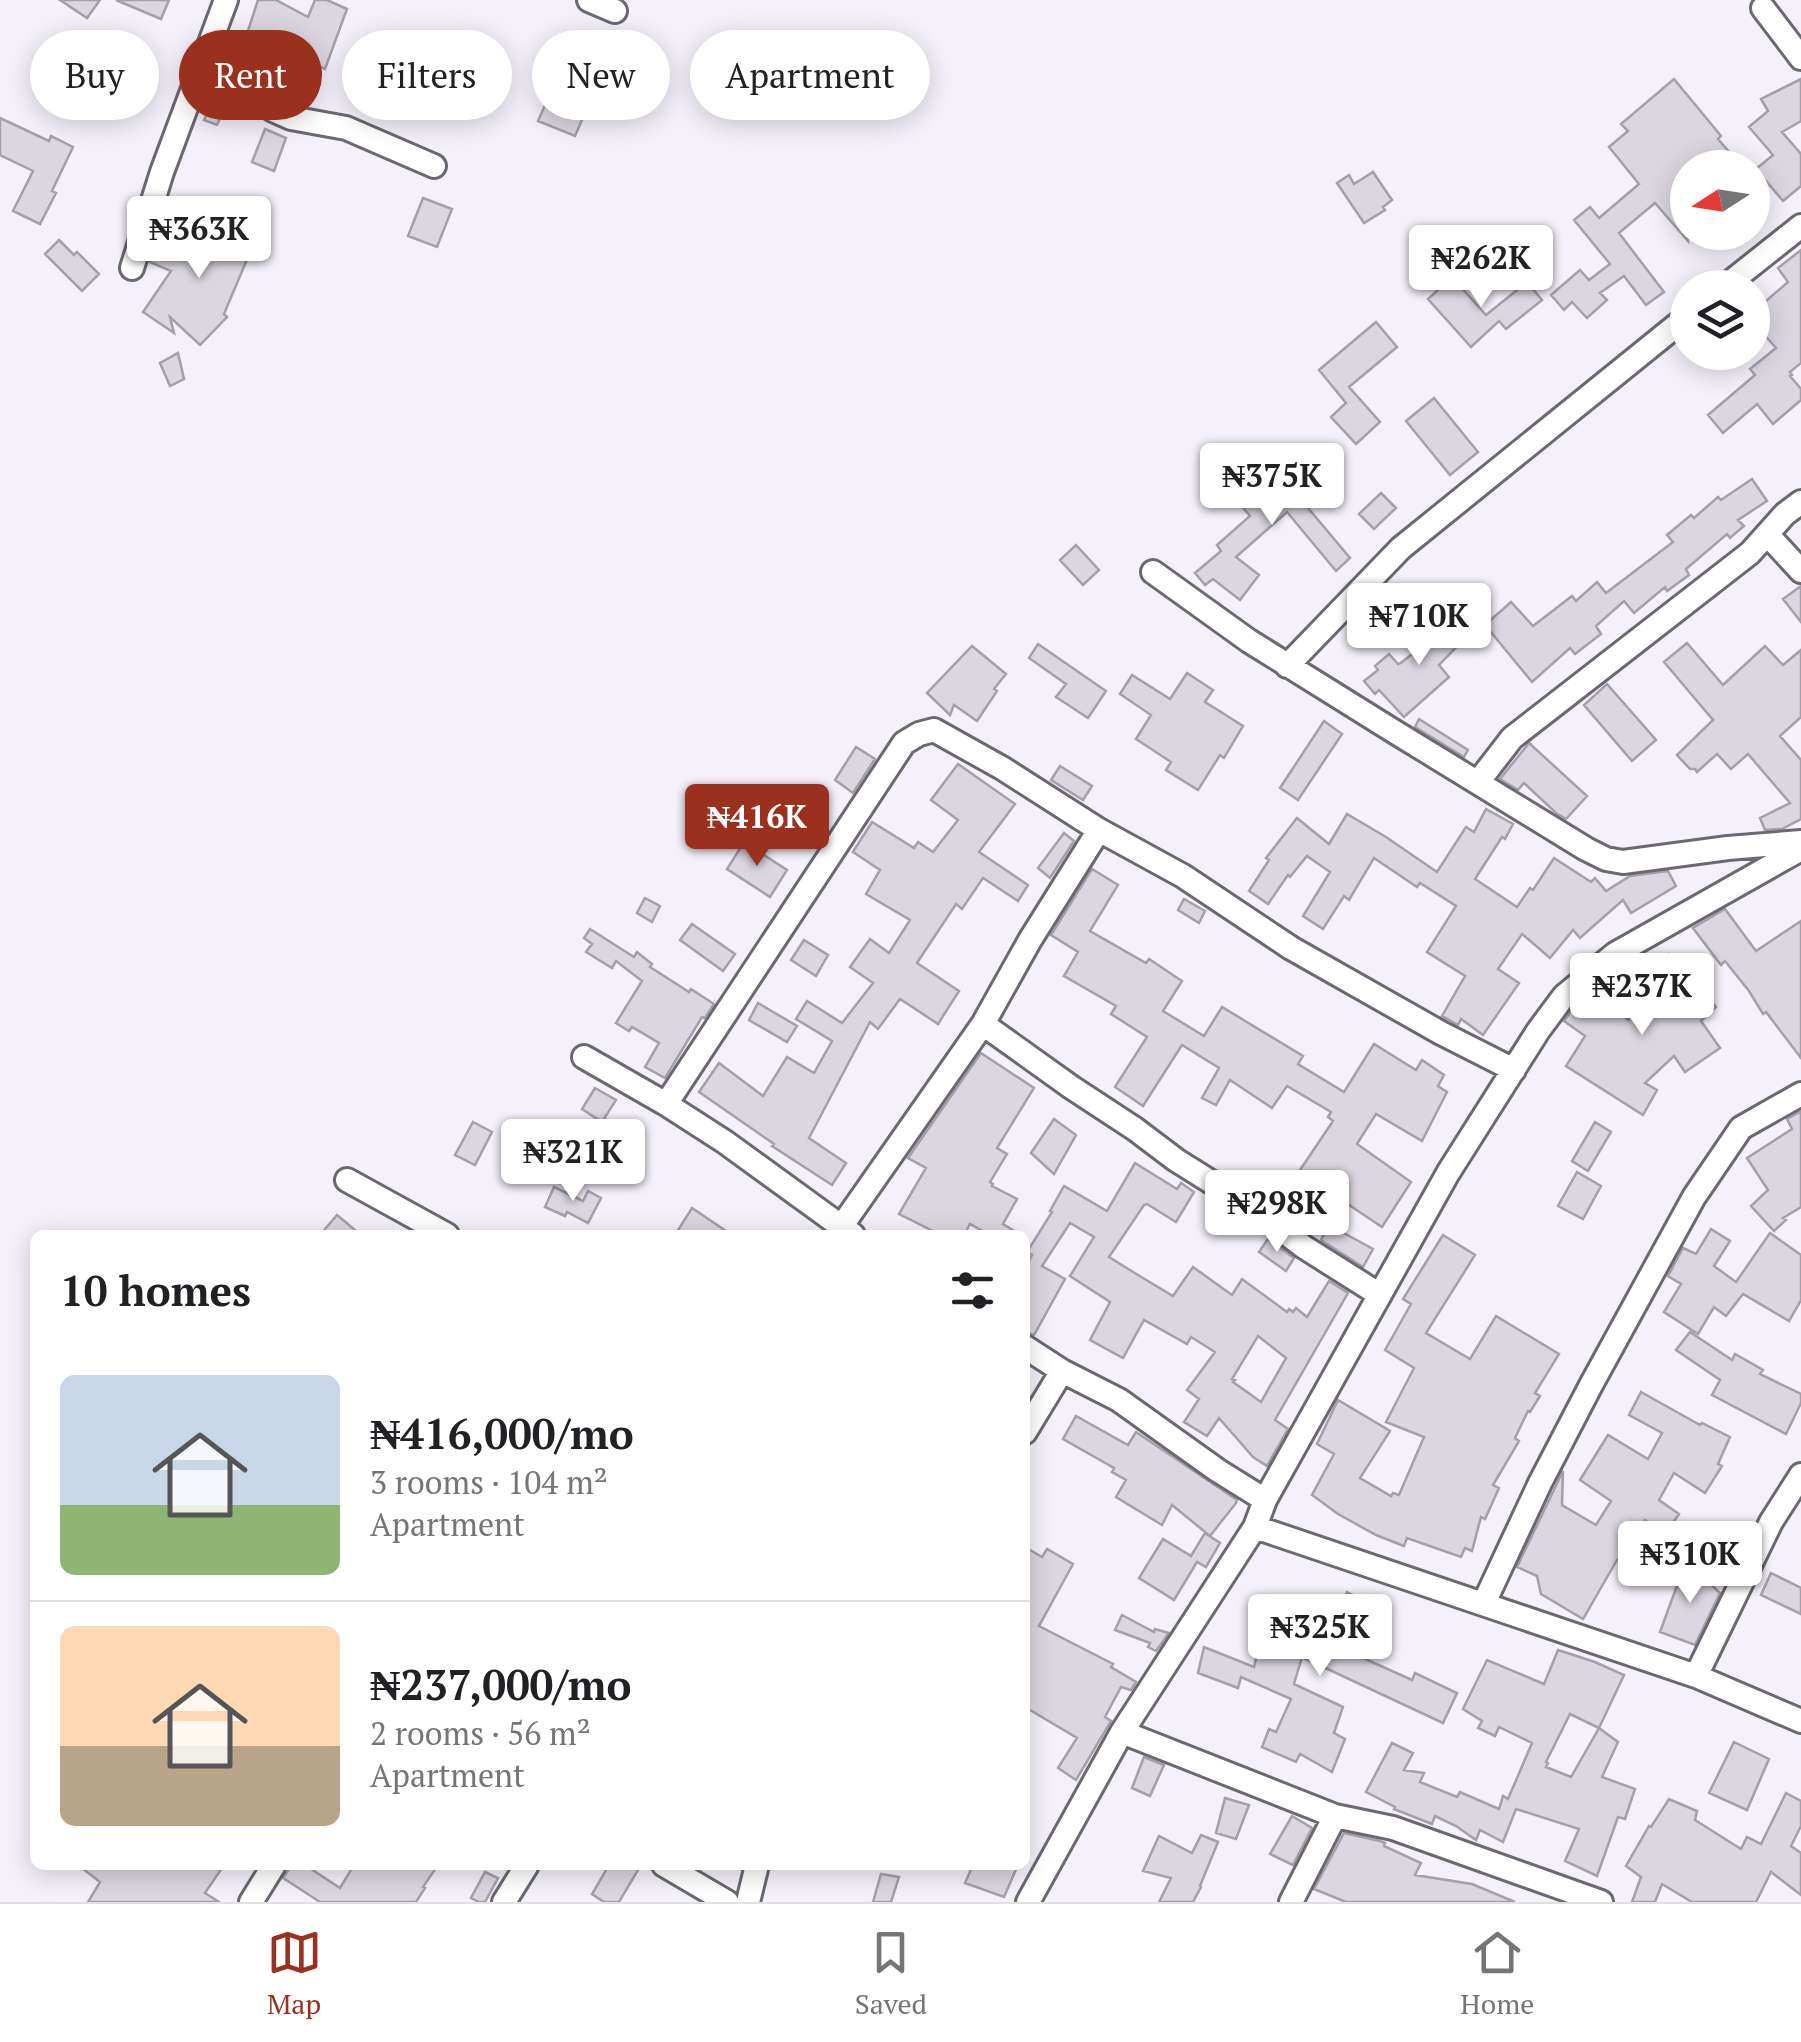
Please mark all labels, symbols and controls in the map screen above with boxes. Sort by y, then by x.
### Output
chip: Buy [30,30,159,120]
chip: Rent [179,30,322,120]
chip: Filters [342,30,512,120]
chip: New [532,30,670,120]
chip: Apartment [690,30,930,120]
north arrow [1670,150,1770,250]
map controls [1670,150,1770,370]
pin: ₦363K [129,196,269,281]
text: ₦363K [149,207,249,249]
pin: ₦262K [1411,225,1551,310]
text: ₦262K [1431,236,1531,278]
button: layers [1670,270,1770,370]
pin: ₦375K [1202,443,1342,528]
text: ₦375K [1222,454,1322,496]
pin: ₦710K [1349,583,1489,668]
text: ₦710K [1369,594,1469,636]
pin: ₦416K [687,784,827,869]
text: ₦416K [707,795,807,837]
pin: ₦237K [1572,953,1712,1038]
text: ₦237K [1592,964,1692,1006]
pin: ₦321K [503,1119,643,1204]
text: ₦321K [523,1130,623,1172]
pin: ₦298K [1207,1170,1347,1255]
text: ₦298K [1227,1181,1327,1223]
text: 10 homes [60,1262,251,1318]
icon: filters [945,1263,1000,1318]
text: ₦416,000/mo [370,1405,634,1461]
icon: home [140,1415,260,1535]
text: 3 rooms · 104 m² [370,1461,608,1503]
text: Apartment [370,1503,525,1545]
pin: ₦310K [1620,1521,1760,1606]
text: ₦310K [1640,1532,1740,1574]
pin: ₦325K [1250,1594,1390,1679]
text: ₦325K [1270,1605,1370,1647]
text: ₦237,000/mo [370,1656,632,1712]
icon: home [140,1666,260,1786]
text: 2 rooms · 56 m² [370,1712,591,1754]
text: Apartment [370,1754,525,1796]
tab: Map [267,1925,322,2022]
tab: Saved [855,1925,927,2022]
tab: Home [1460,1925,1534,2022]

